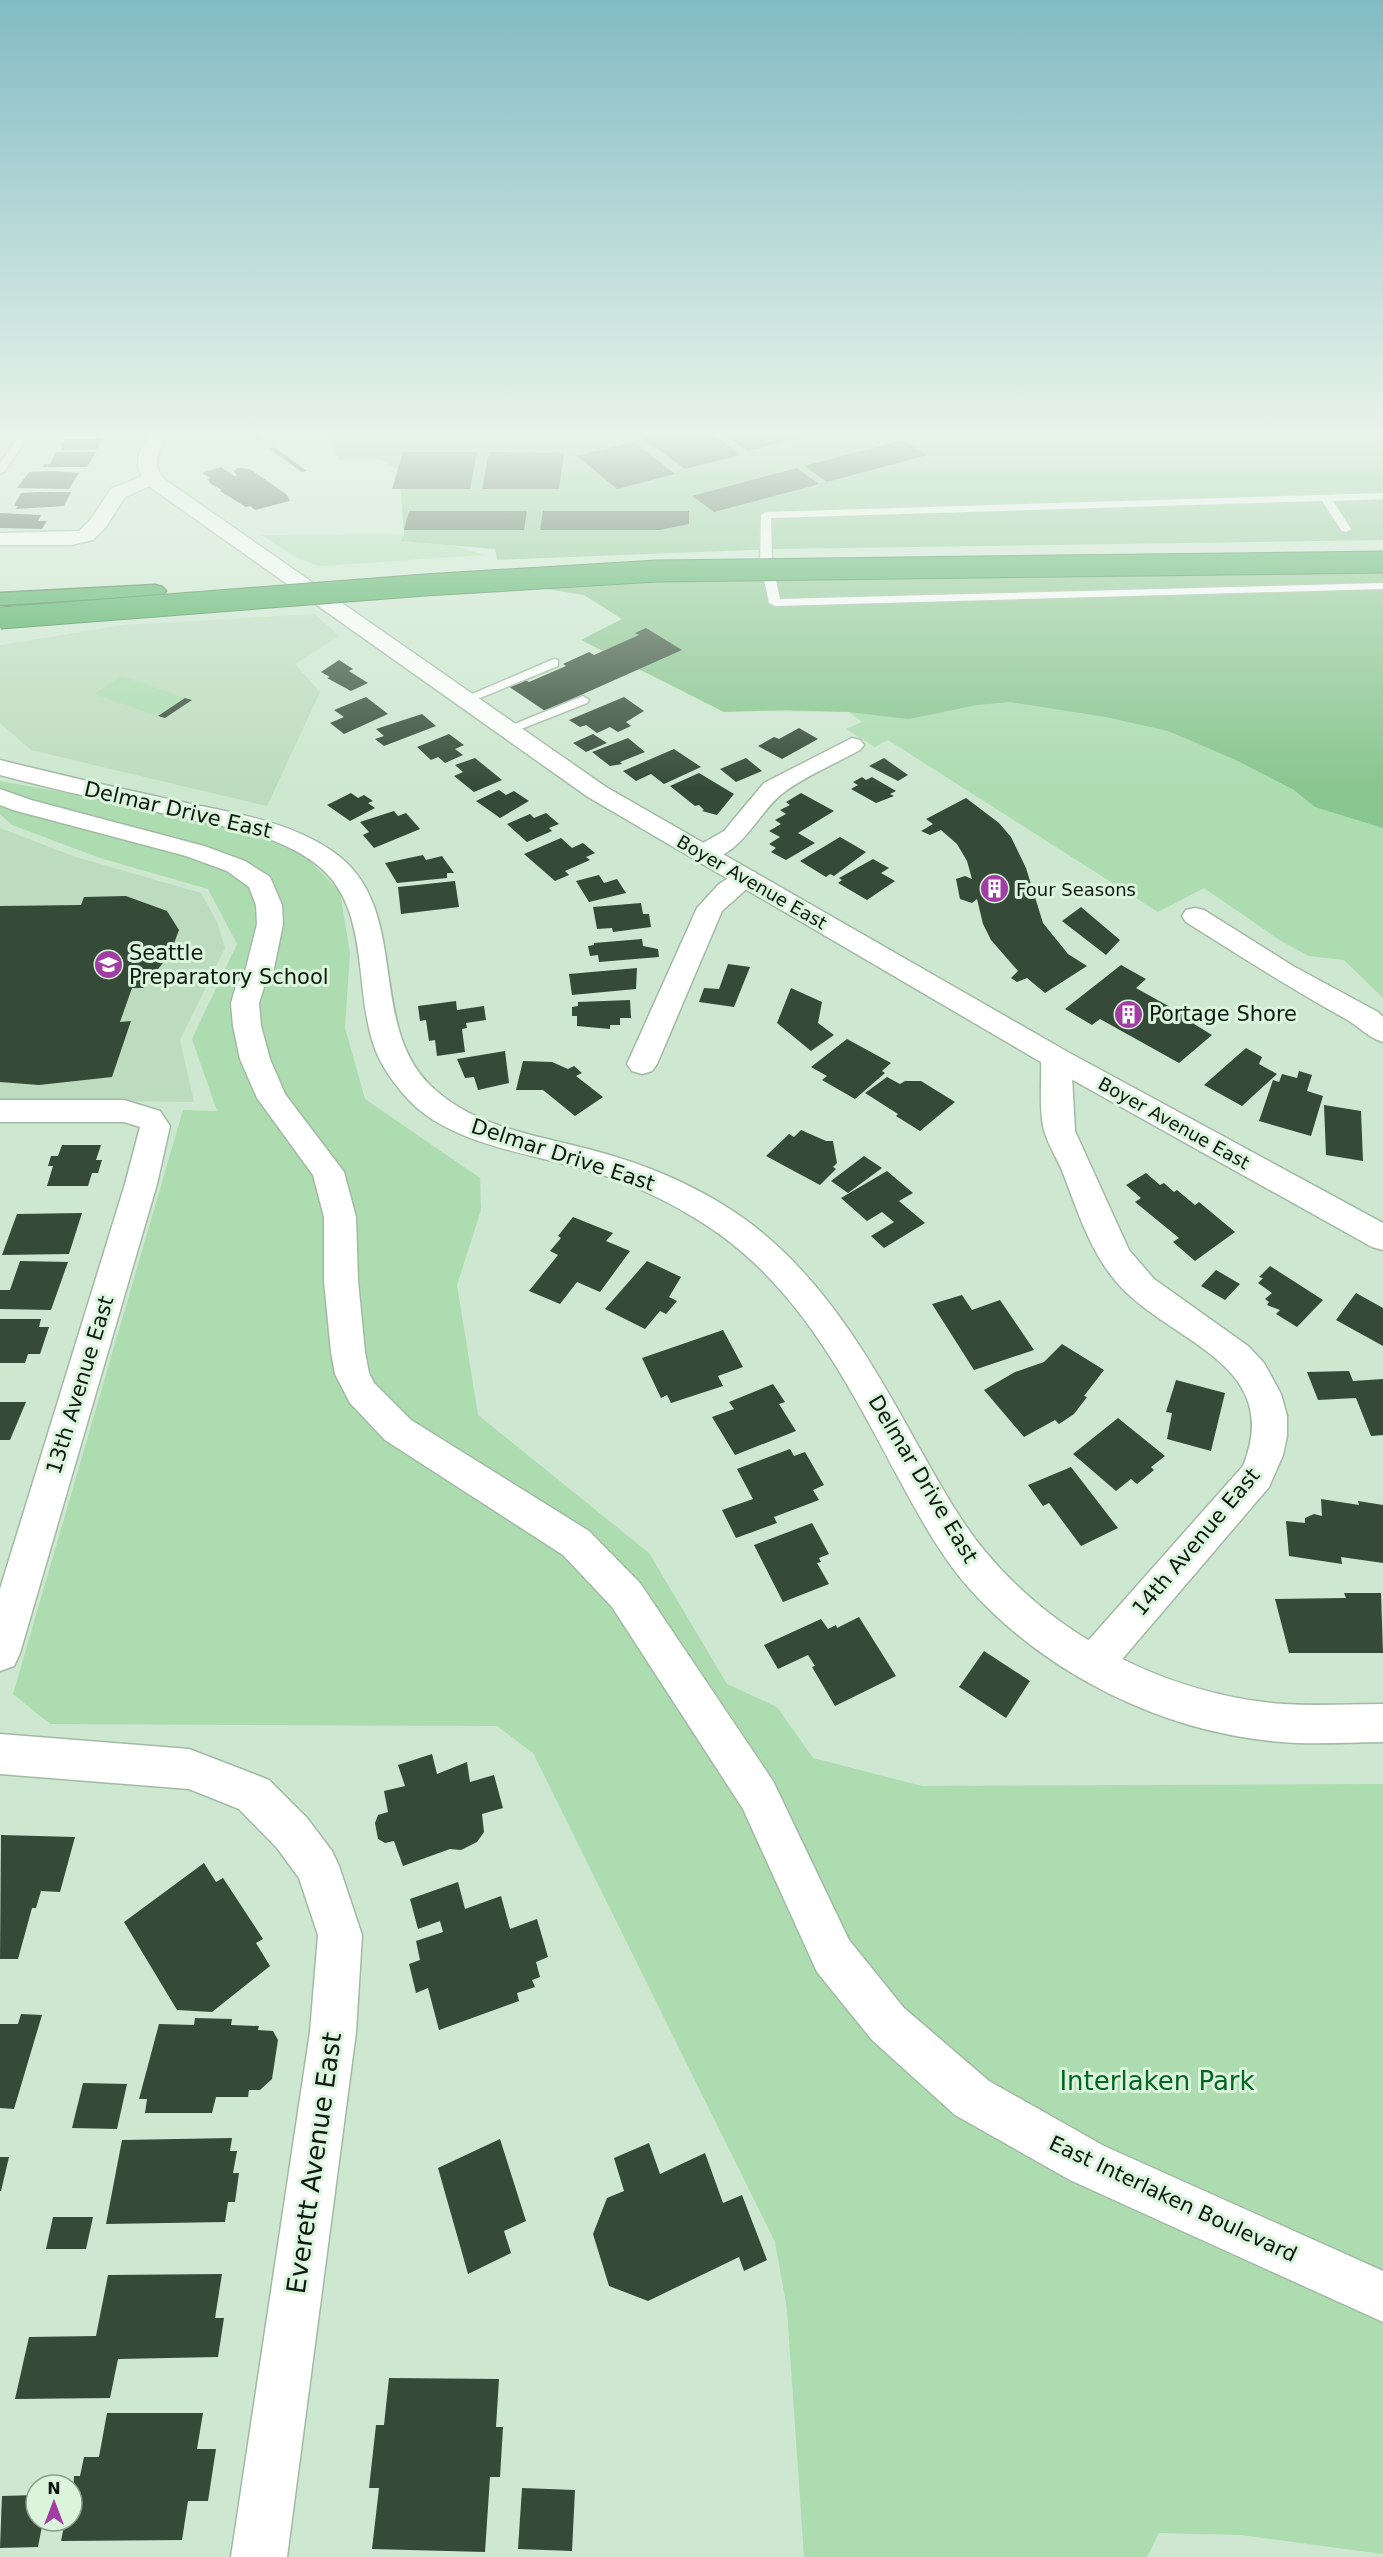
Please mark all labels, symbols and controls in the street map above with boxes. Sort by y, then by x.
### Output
street label: Delmar Drive East [82,777,274,843]
street label: Boyer Avenue East [673,830,831,934]
building icon: Four Seasons [979,873,1011,905]
place label: Four Seasons [1016,879,1136,900]
place label: Seattle Preparatory School [129,941,329,989]
school or university icon: Seattle Preparatory School [92,949,124,981]
building icon: Portage Shore [1112,998,1144,1030]
place label: Portage Shore [1149,1002,1297,1026]
street label: Boyer Avenue East [1095,1073,1253,1173]
street label: Delmar Drive East [468,1114,658,1196]
street label: 13th Avenue East [41,1293,119,1477]
street label: Delmar Drive East [863,1391,983,1567]
street label: 14th Avenue East [1127,1463,1265,1621]
street label: Everett Avenue East [281,2030,347,2296]
park label: Interlaken Park [1059,2066,1255,2096]
street label: East Interlaken Boulevard [1045,2131,1301,2267]
north arrow [24,2473,84,2533]
text: N [47,2479,61,2498]

